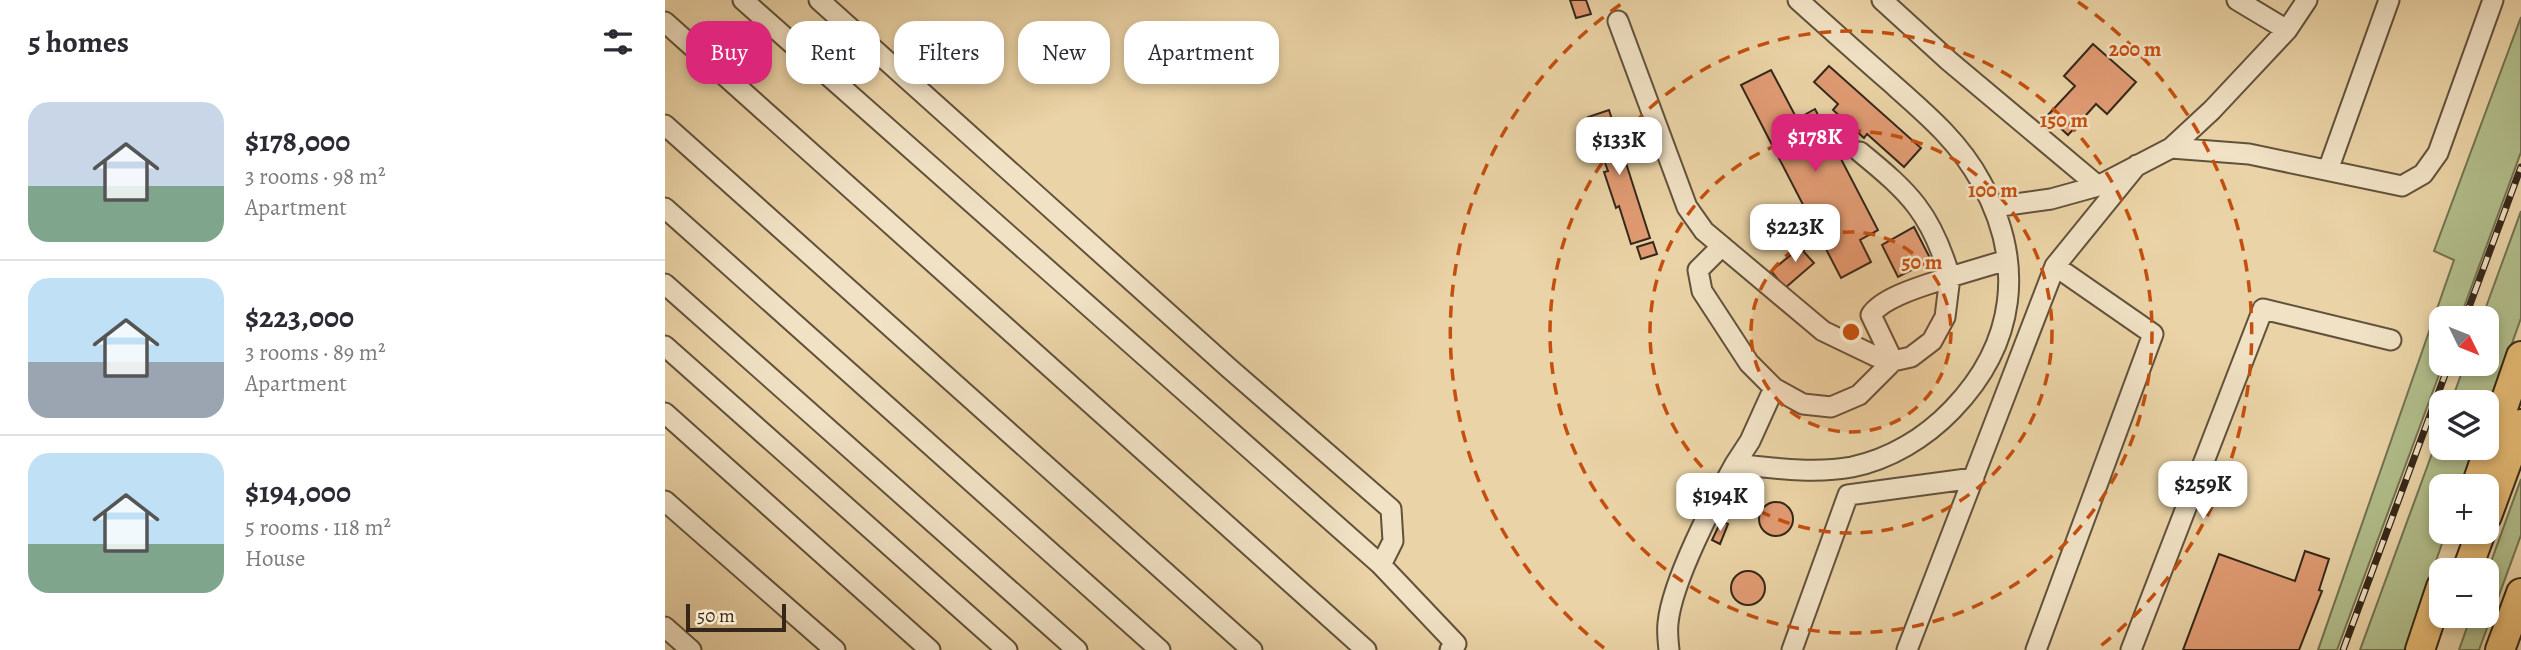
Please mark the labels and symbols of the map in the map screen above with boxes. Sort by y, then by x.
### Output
text: 200 m [2109,35,2162,63]
text: 150 m [2040,106,2089,134]
pin: $178K [1766,114,1864,174]
pin: $133K [1570,118,1668,177]
text: 100 m [1968,176,2018,204]
pin: $223K [1746,204,1844,264]
text: 50 m [1902,248,1943,276]
north arrow [2429,306,2499,376]
centre of rings [1839,320,1863,344]
pin: $259K [2154,462,2252,521]
pin: $194K [1671,474,1769,533]
scale bar [686,601,786,633]

